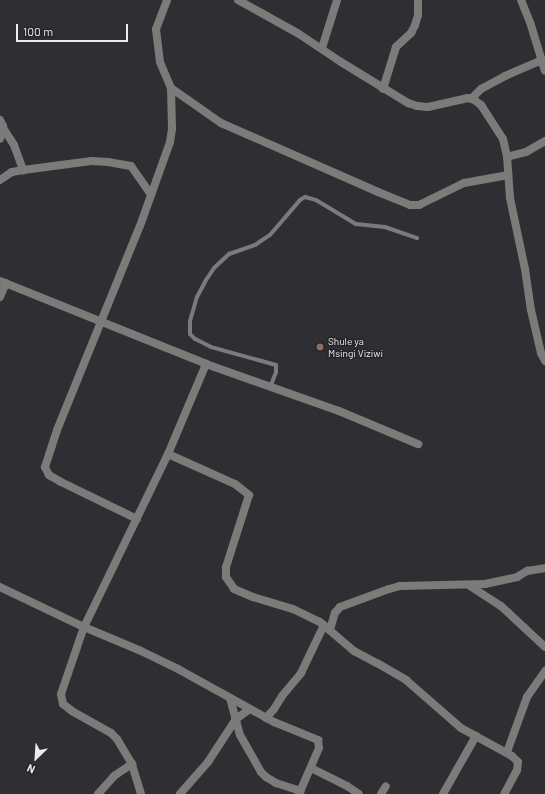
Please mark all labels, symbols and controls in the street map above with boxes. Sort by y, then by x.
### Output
scale bar [18,16,130,42]
text: 100 m [23,24,53,38]
place label: Shule ya Msingi Viziwi [328,335,383,358]
marker: Shule ya Msingi Viziwi [315,342,325,352]
north arrow [16,738,56,778]
text: N [25,762,37,777]

